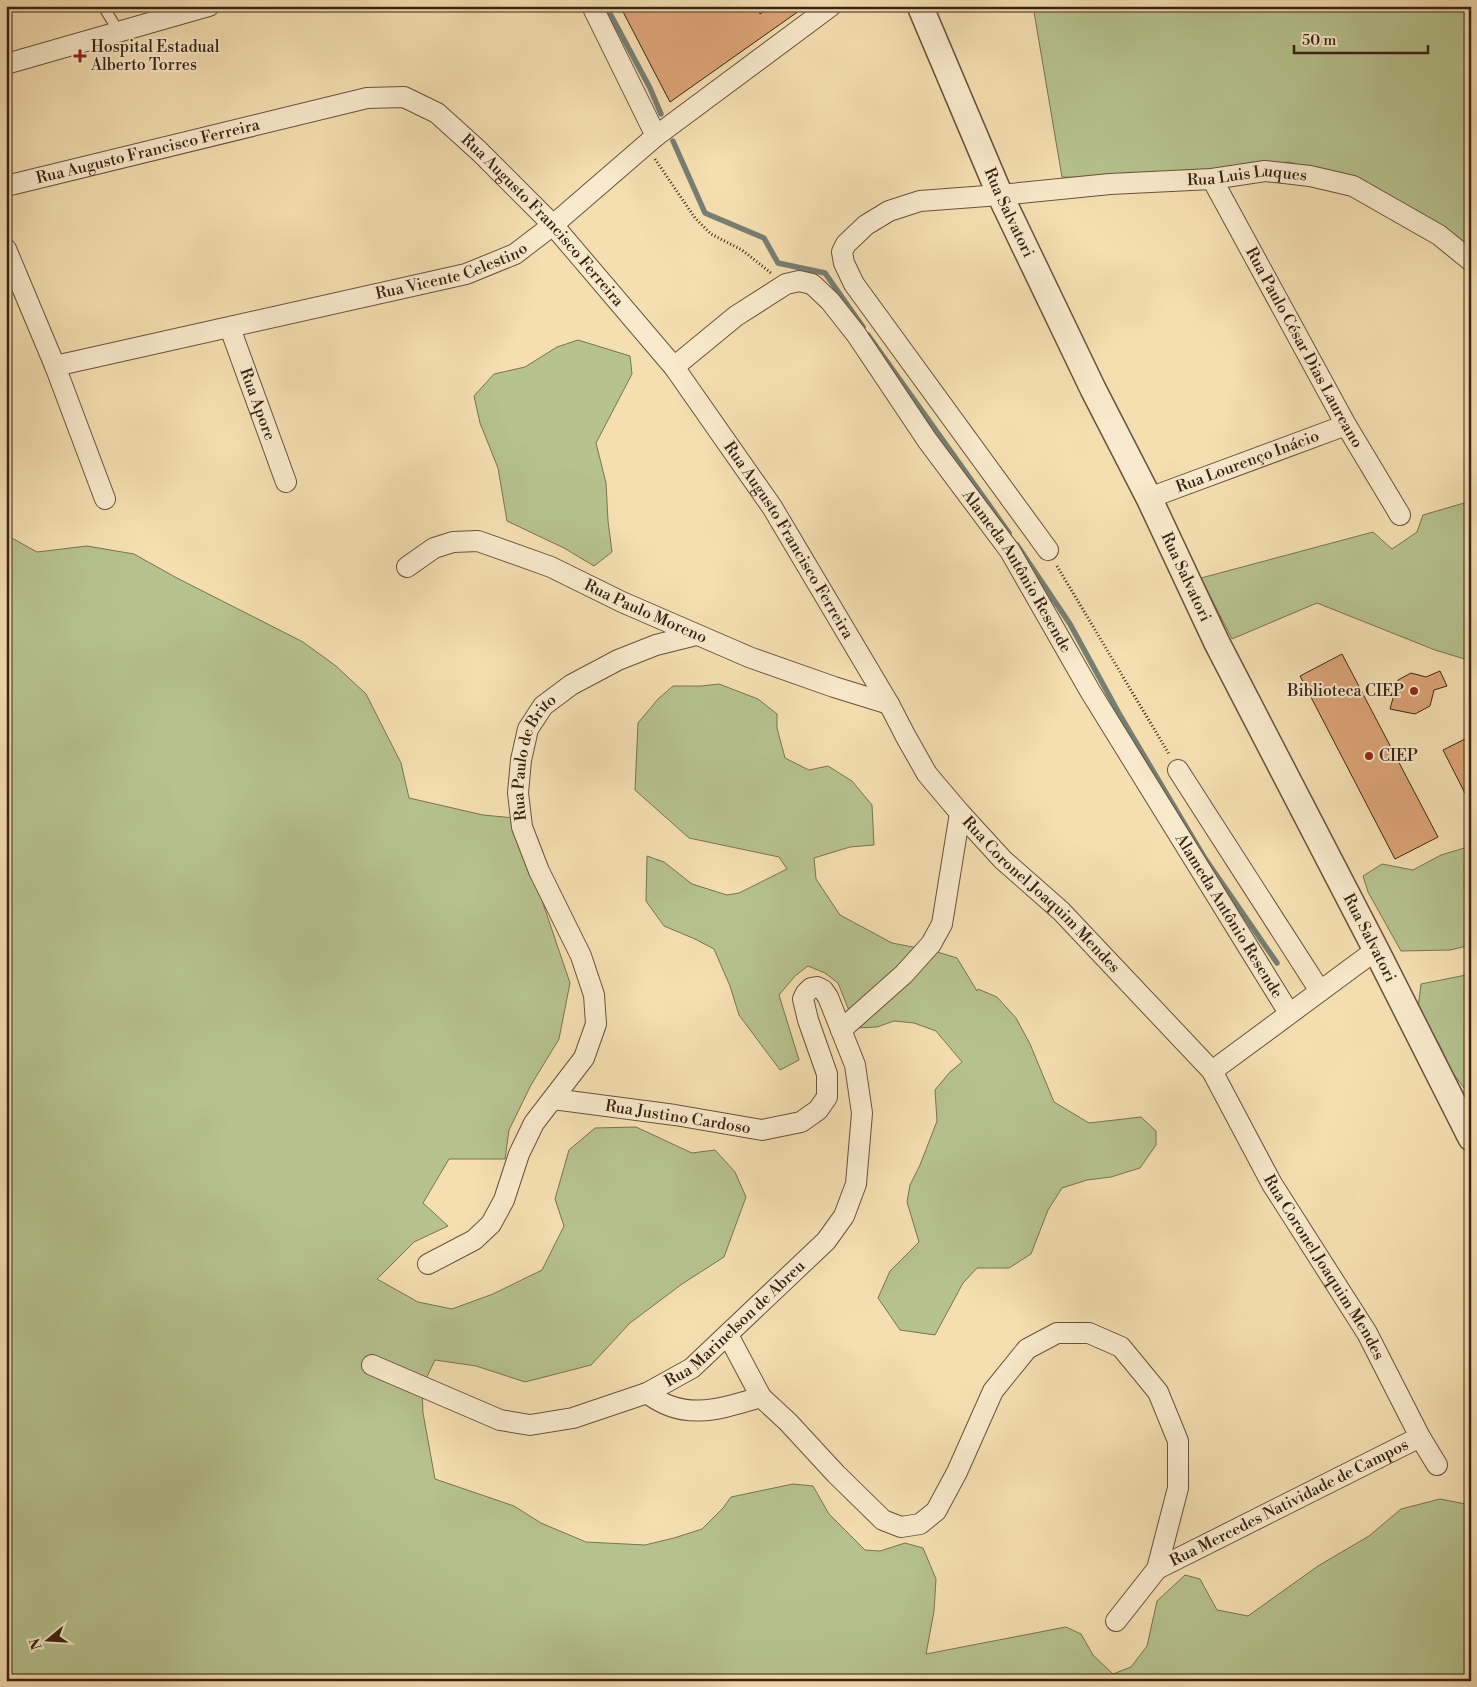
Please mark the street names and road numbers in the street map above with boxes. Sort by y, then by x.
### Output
street label: Rua Augusto Francisco Ferreira [34,114,263,188]
street label: Rua Augusto Francisco Ferreira [457,130,629,311]
street label: Rua Luis Luques [1187,161,1308,190]
street label: Rua Salvatori [980,165,1038,261]
street label: Rua Vicente Celestino [374,238,532,304]
street label: Rua Paulo César Dias Laureano [1241,244,1367,451]
street label: Rua Apore [235,365,280,443]
street label: Rua Lourenço Inácio [1173,426,1322,497]
street label: Rua Augusto Francisco Ferreira [719,438,859,643]
street label: Alameda Antônio Resende [957,485,1076,656]
street label: Rua Salvatori [1156,529,1216,625]
street label: Rua Paulo Moreno [581,575,710,648]
street label: Rua Paulo de Brito [508,690,560,822]
street label: Rua Coronel Joaquim Mendes [958,812,1124,977]
street label: Alameda Antônio Resende [1170,829,1287,1002]
street label: Rua Salvatori [1339,890,1401,985]
street label: Rua Justino Cardoso [604,1096,752,1138]
street label: Rua Coronel Joaquim Mendes [1259,1171,1389,1363]
street label: Rua Marinelson de Abreu [661,1256,809,1391]
street label: Rua Mercedes Natividade de Campos [1166,1434,1412,1571]

